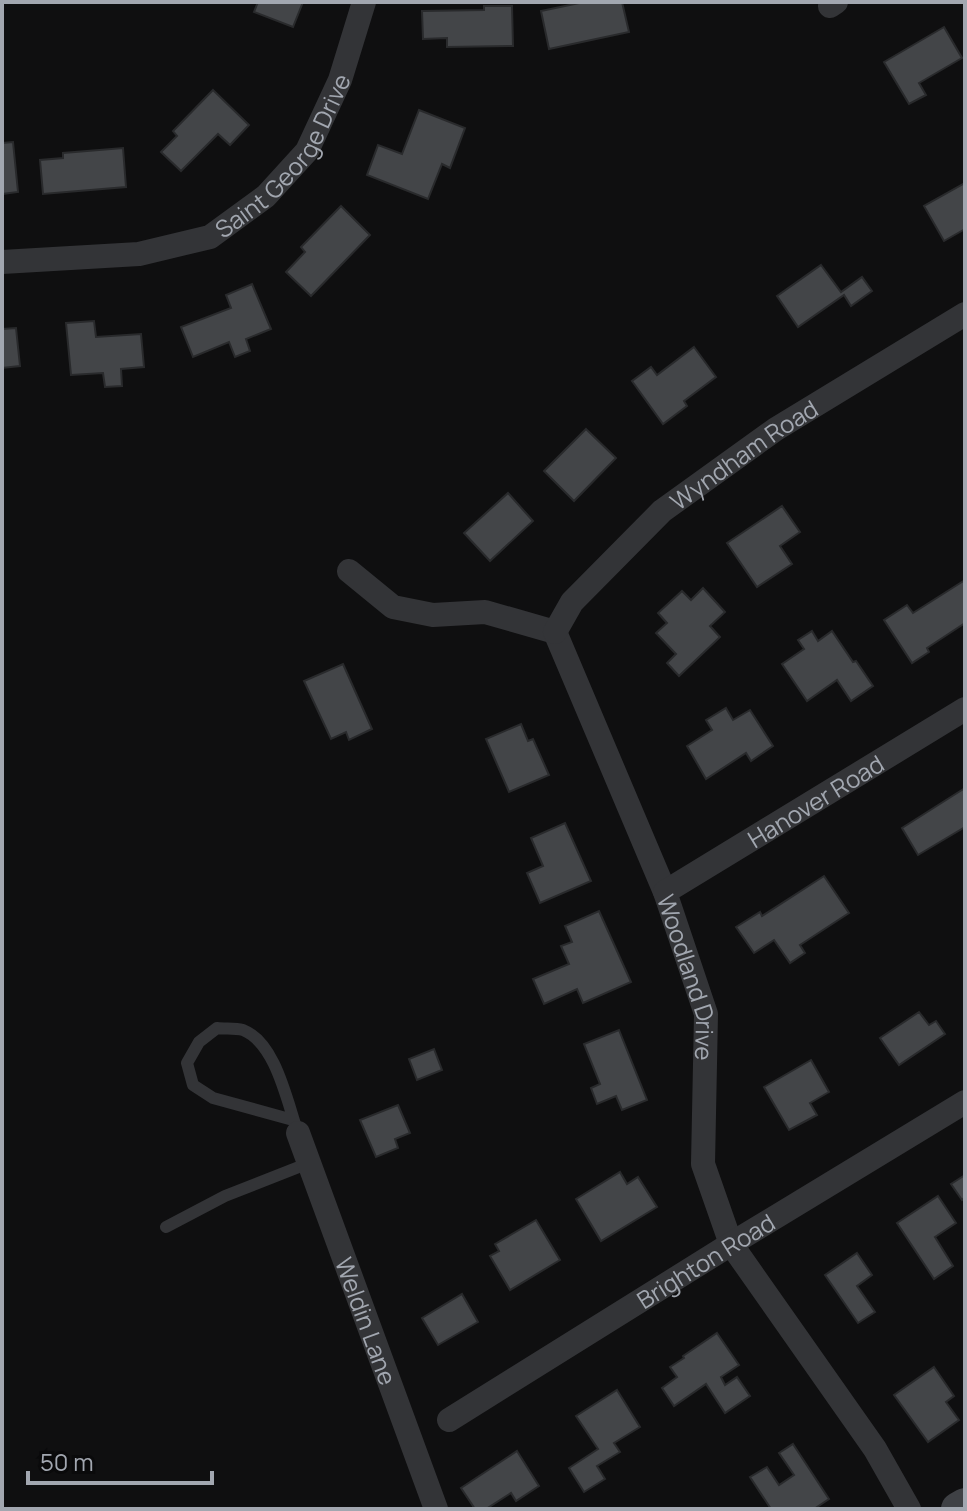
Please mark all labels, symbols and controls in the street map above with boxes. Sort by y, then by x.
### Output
street label: Saint George Drive [208,68,357,245]
street label: Wyndham Road [663,391,824,517]
street label: Hanover Road [741,746,890,854]
street label: Woodland Drive [650,890,724,1061]
street label: Brighton Road [630,1205,781,1316]
street label: Weldin Lane [328,1252,405,1389]
scale bar [28,1435,212,1485]
text: 50 m [40,1445,94,1478]

